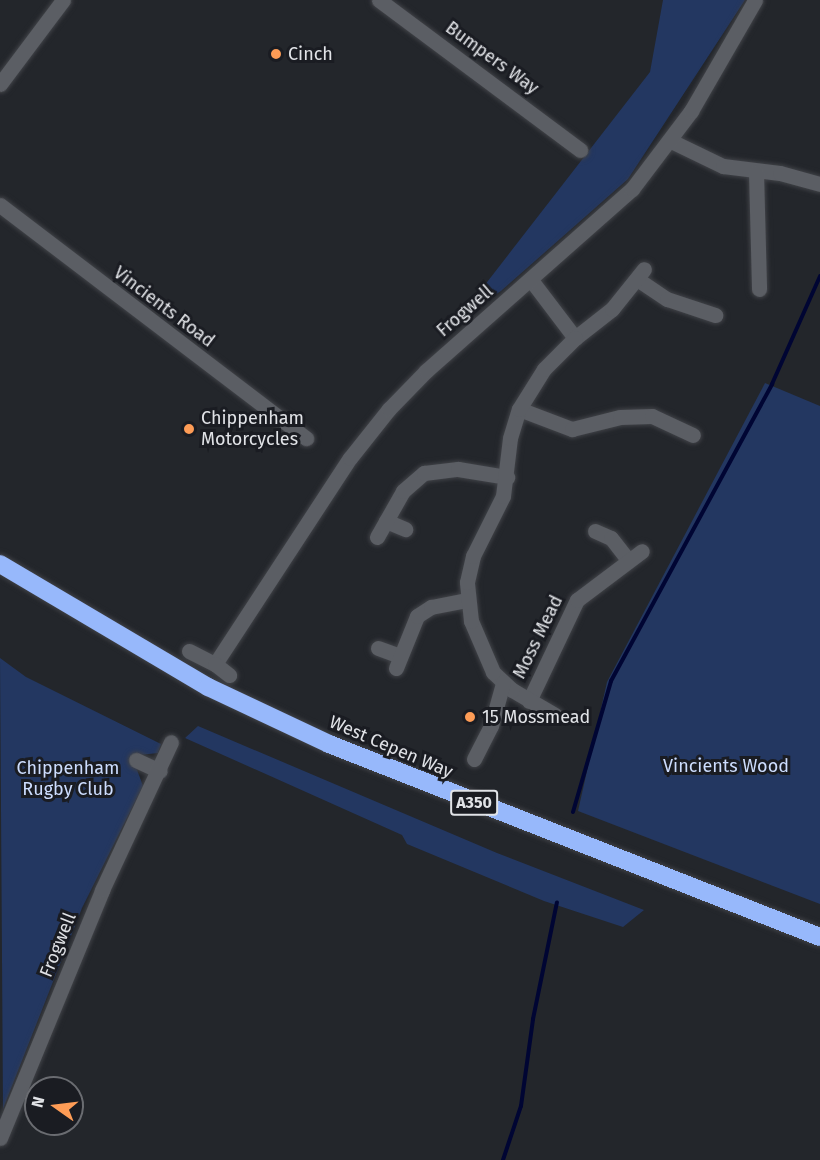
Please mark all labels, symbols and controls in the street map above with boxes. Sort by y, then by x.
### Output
street label: Bumpers Way [441,17,543,99]
place label: Cinch [288,43,333,65]
marker: Cinch [269,47,283,61]
street label: Vincients Road [109,262,219,352]
street label: Frogwell [432,281,498,341]
place label: Chippenham Motorcycles [201,408,304,450]
marker: Chippenham Motorcycles [182,422,196,436]
street label: Moss Mead [509,592,567,682]
place label: 15 Mossmead [482,706,590,728]
marker: 15 Mossmead [463,710,477,724]
street label: West Cepen Way [326,711,456,783]
park label: Vincients Wood [663,755,789,777]
park label: Chippenham Rugby Club [16,758,120,800]
road number: A350 [450,790,498,816]
street label: Frogwell [35,910,81,980]
north arrow [24,1076,84,1136]
text: N [27,1095,48,1109]

